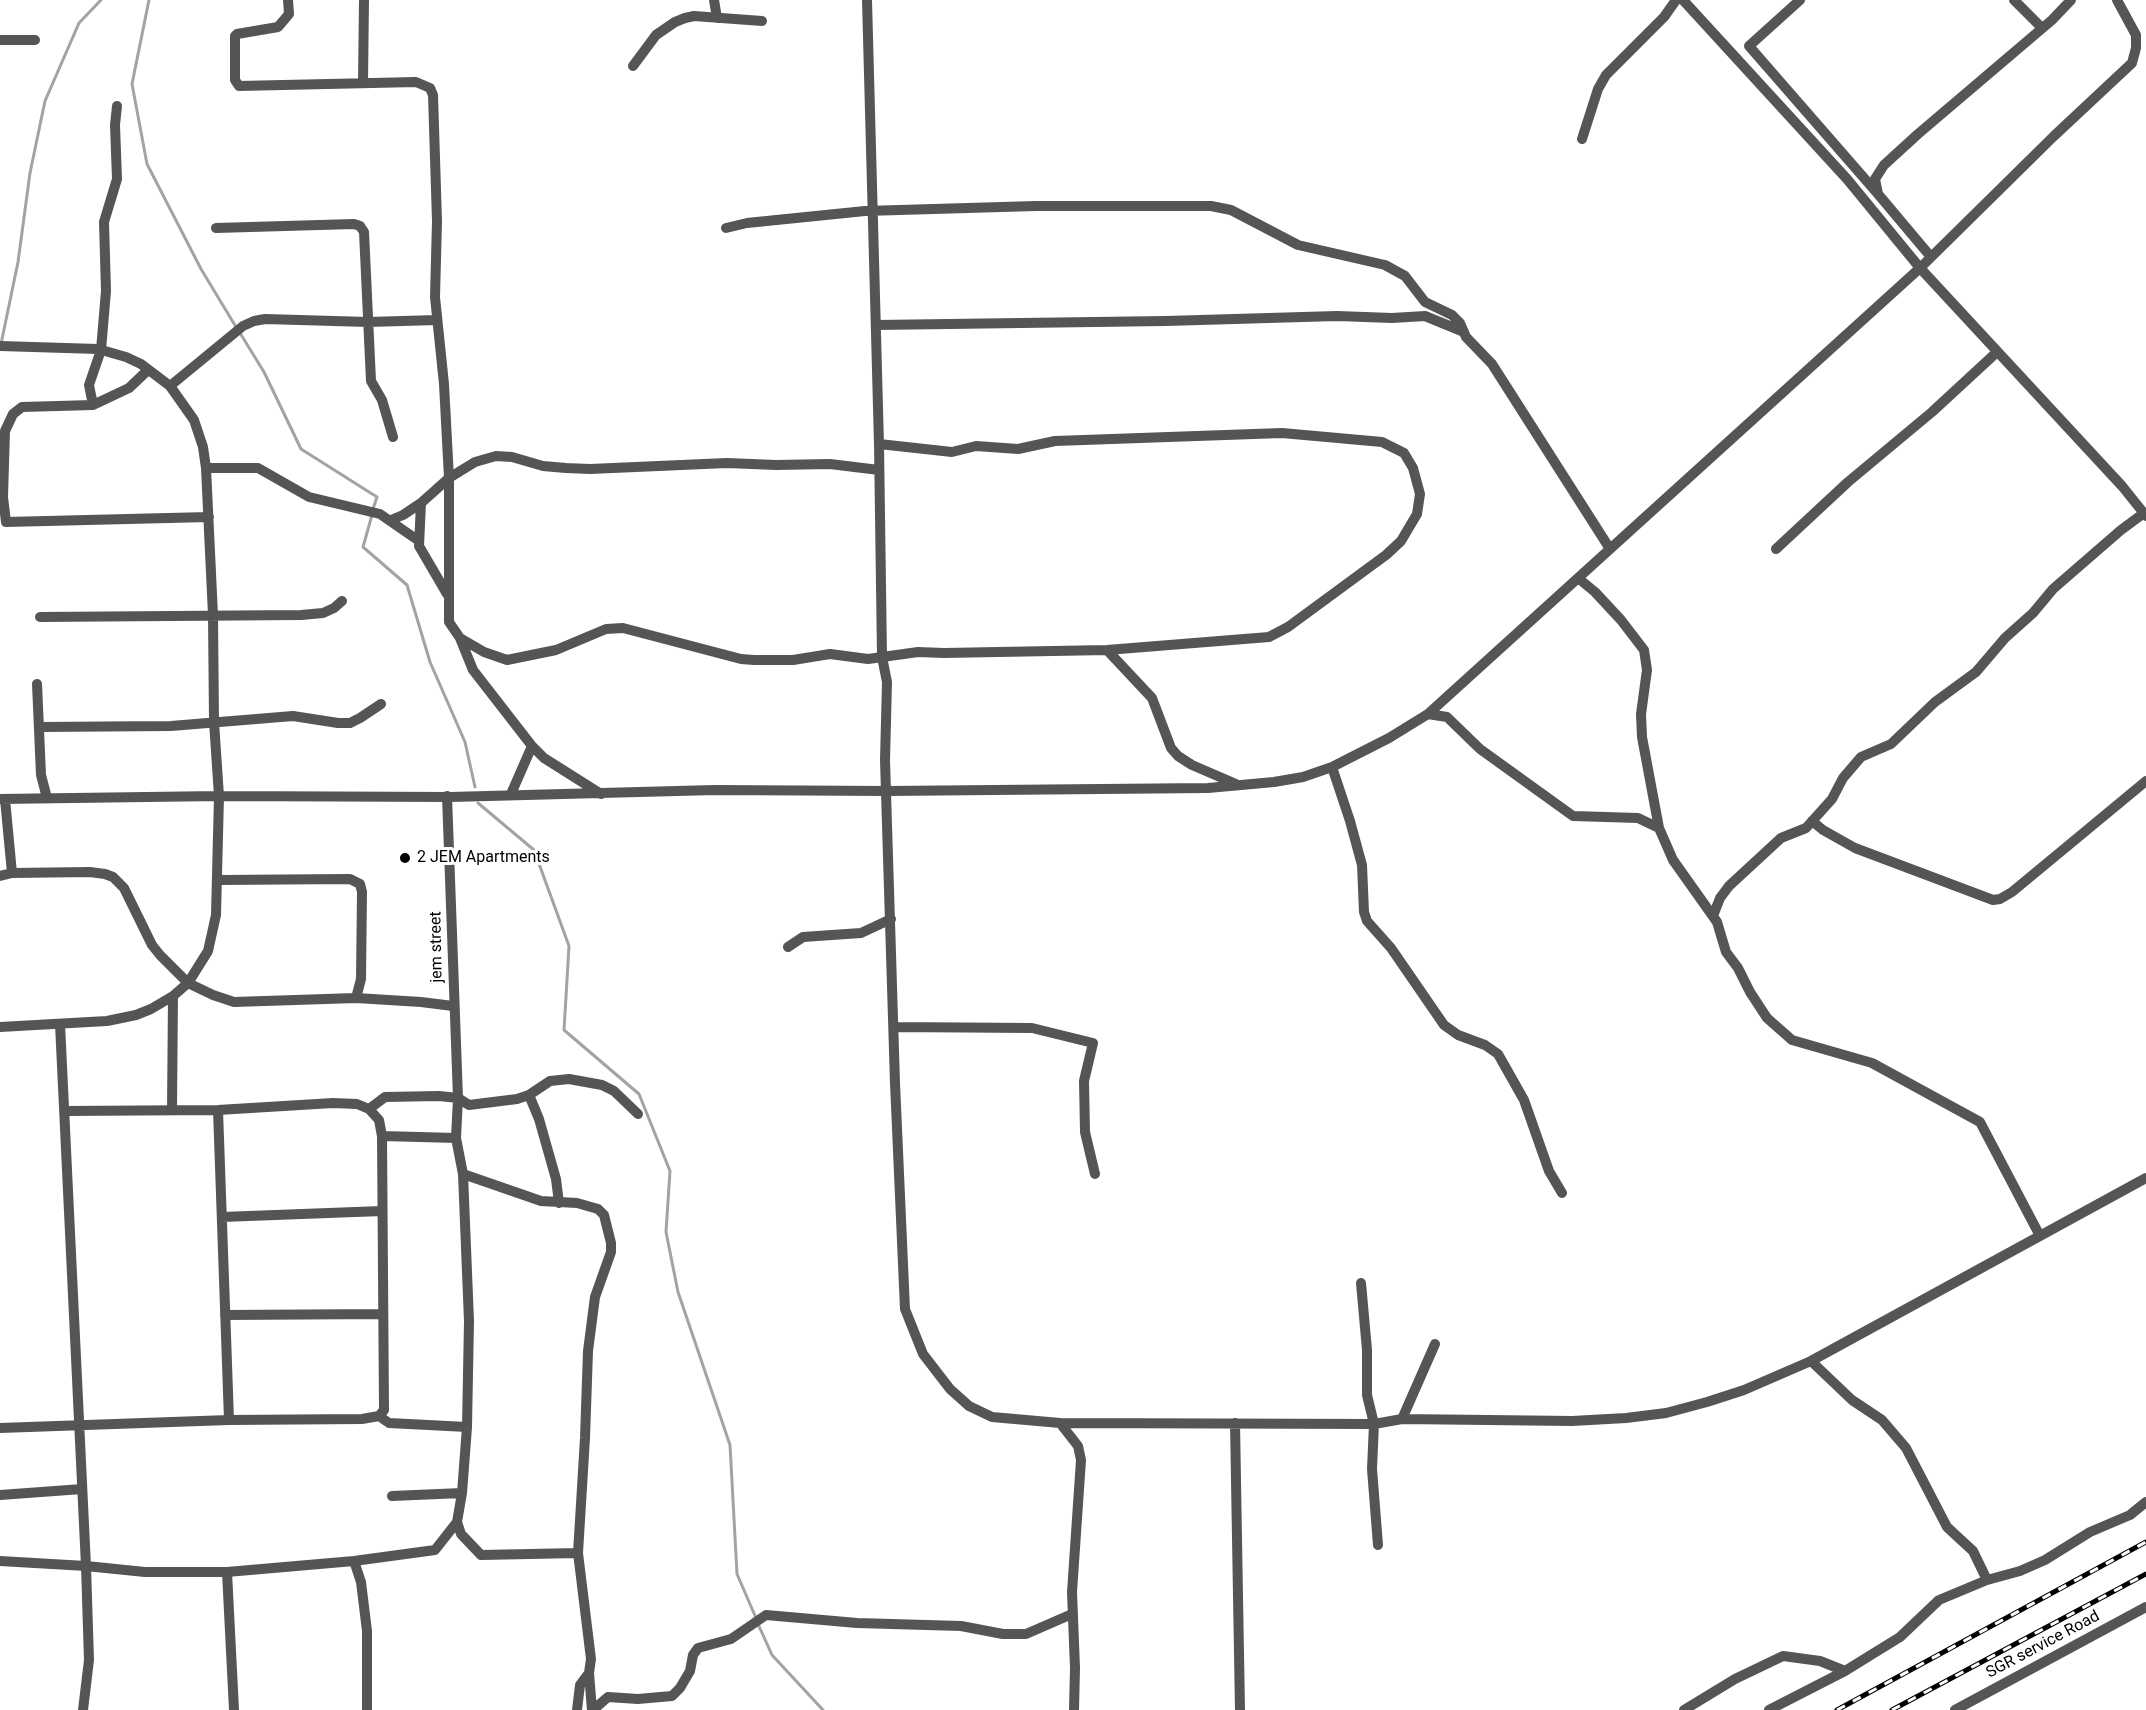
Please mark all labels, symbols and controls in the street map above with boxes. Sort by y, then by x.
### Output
place label: 2 JEM Apartments [417,848,550,868]
marker: 2 JEM Apartments [398,851,412,865]
street label: jem street [427,911,447,983]
street label: SGR service Road [1983,1607,2103,1683]

